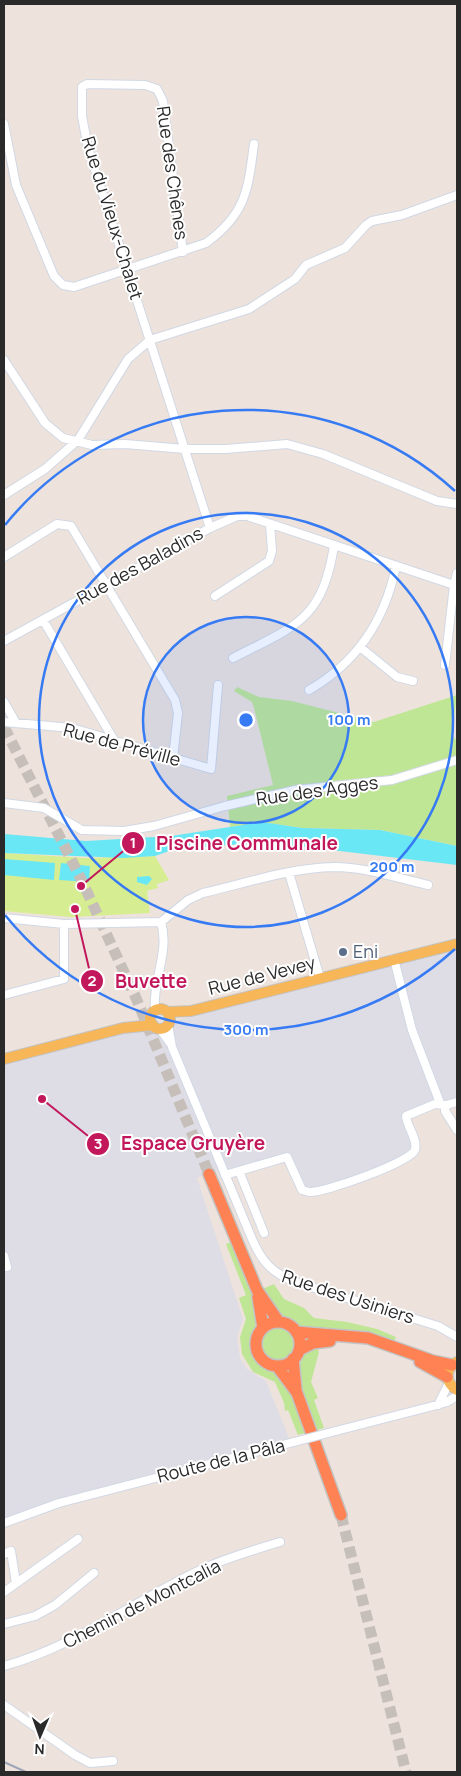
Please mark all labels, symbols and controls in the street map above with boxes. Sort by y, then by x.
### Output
street label: Rue des Chênes [152,104,194,241]
street label: Rue du Vieux-Chalet [77,133,149,302]
street label: Rue des Baladins [72,521,207,610]
text: 100 m [328,709,370,730]
centre of rings [237,711,255,729]
street label: Rue de Préville [61,717,184,771]
street label: Rue des Agges [254,770,379,810]
callout: Piscine Communale [121,826,348,860]
text: Piscine Communale [156,830,338,856]
text: 1 [130,832,136,853]
text: 200 m [369,856,415,877]
place label: Eni [353,939,378,963]
marker: Eni [337,946,349,958]
street label: Rue de Vevey [206,950,318,1000]
callout: Buvette [80,964,197,998]
text: Buvette [115,968,187,994]
text: 2 [88,970,97,991]
text: 300 m [224,1019,268,1040]
callout: Espace Gruyère [85,1127,275,1161]
text: Espace Gruyère [121,1130,265,1156]
text: 3 [94,1133,102,1154]
street label: Rue des Usiniers [279,1263,417,1329]
street label: Route de la Pâla [154,1433,287,1488]
street label: Chemin de Montcalia [59,1553,225,1653]
north arrow [15,1711,65,1761]
text: N [34,1740,45,1759]

